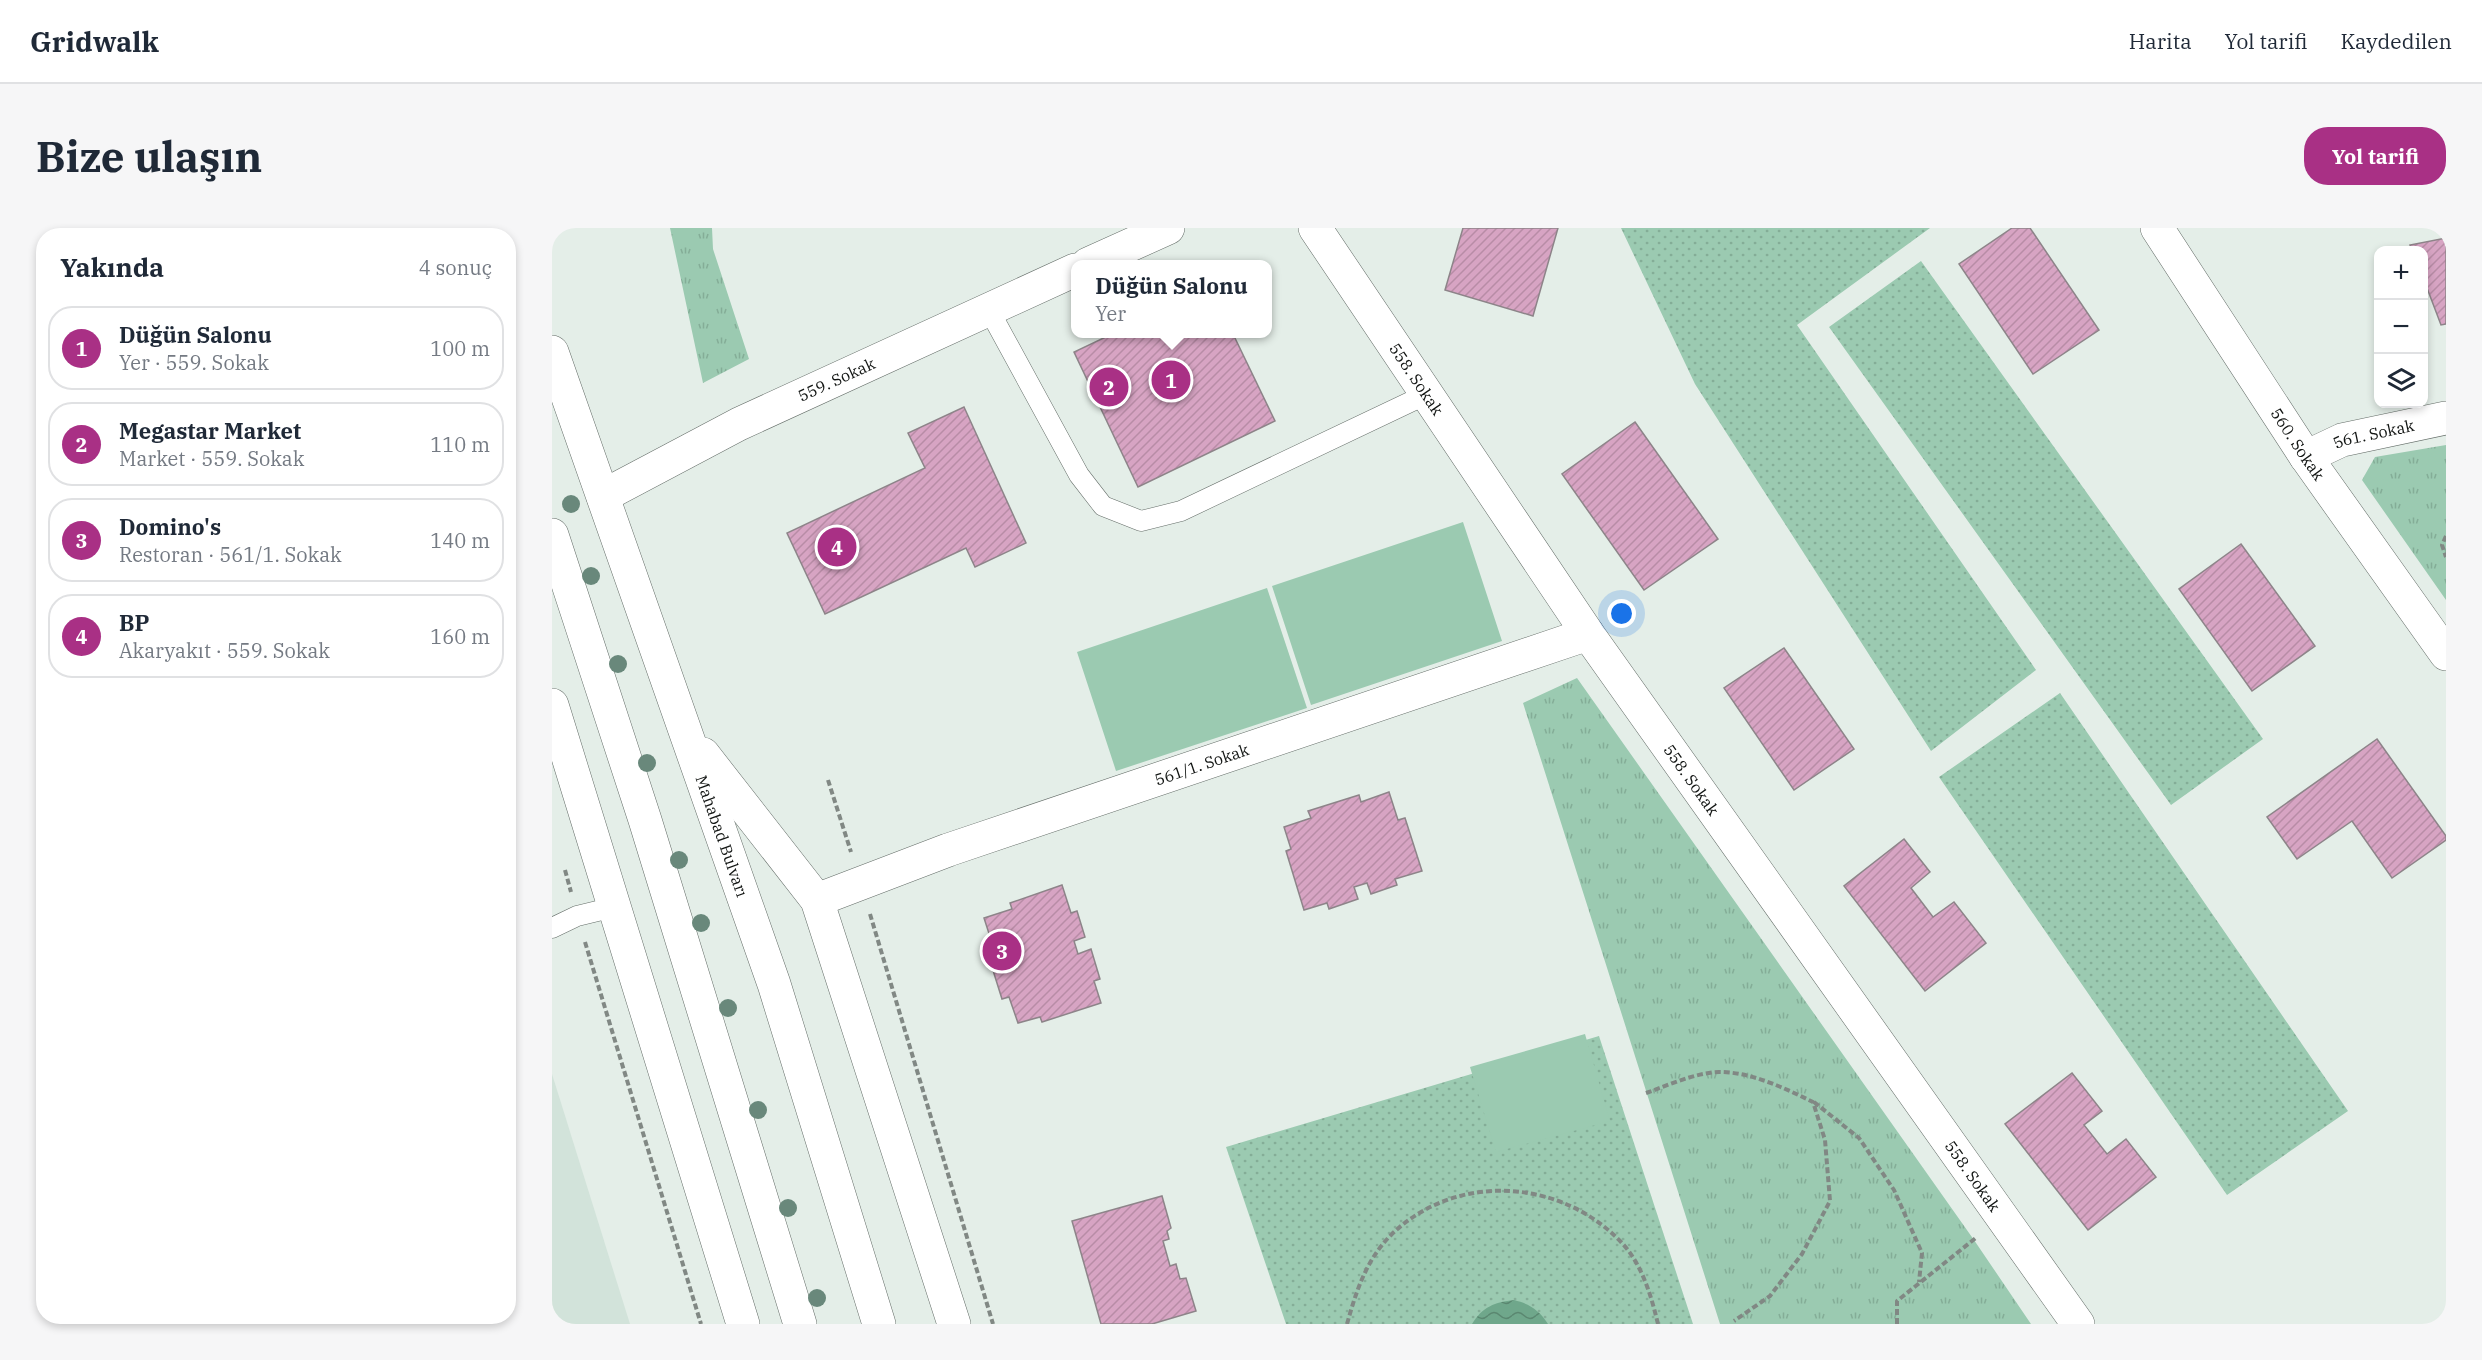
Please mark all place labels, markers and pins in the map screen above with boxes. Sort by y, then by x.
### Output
pin: 1 [1152,358,1190,402]
pin: 2 [1090,364,1128,410]
pin: 4 [818,524,856,570]
pin: 3 [982,928,1022,974]

